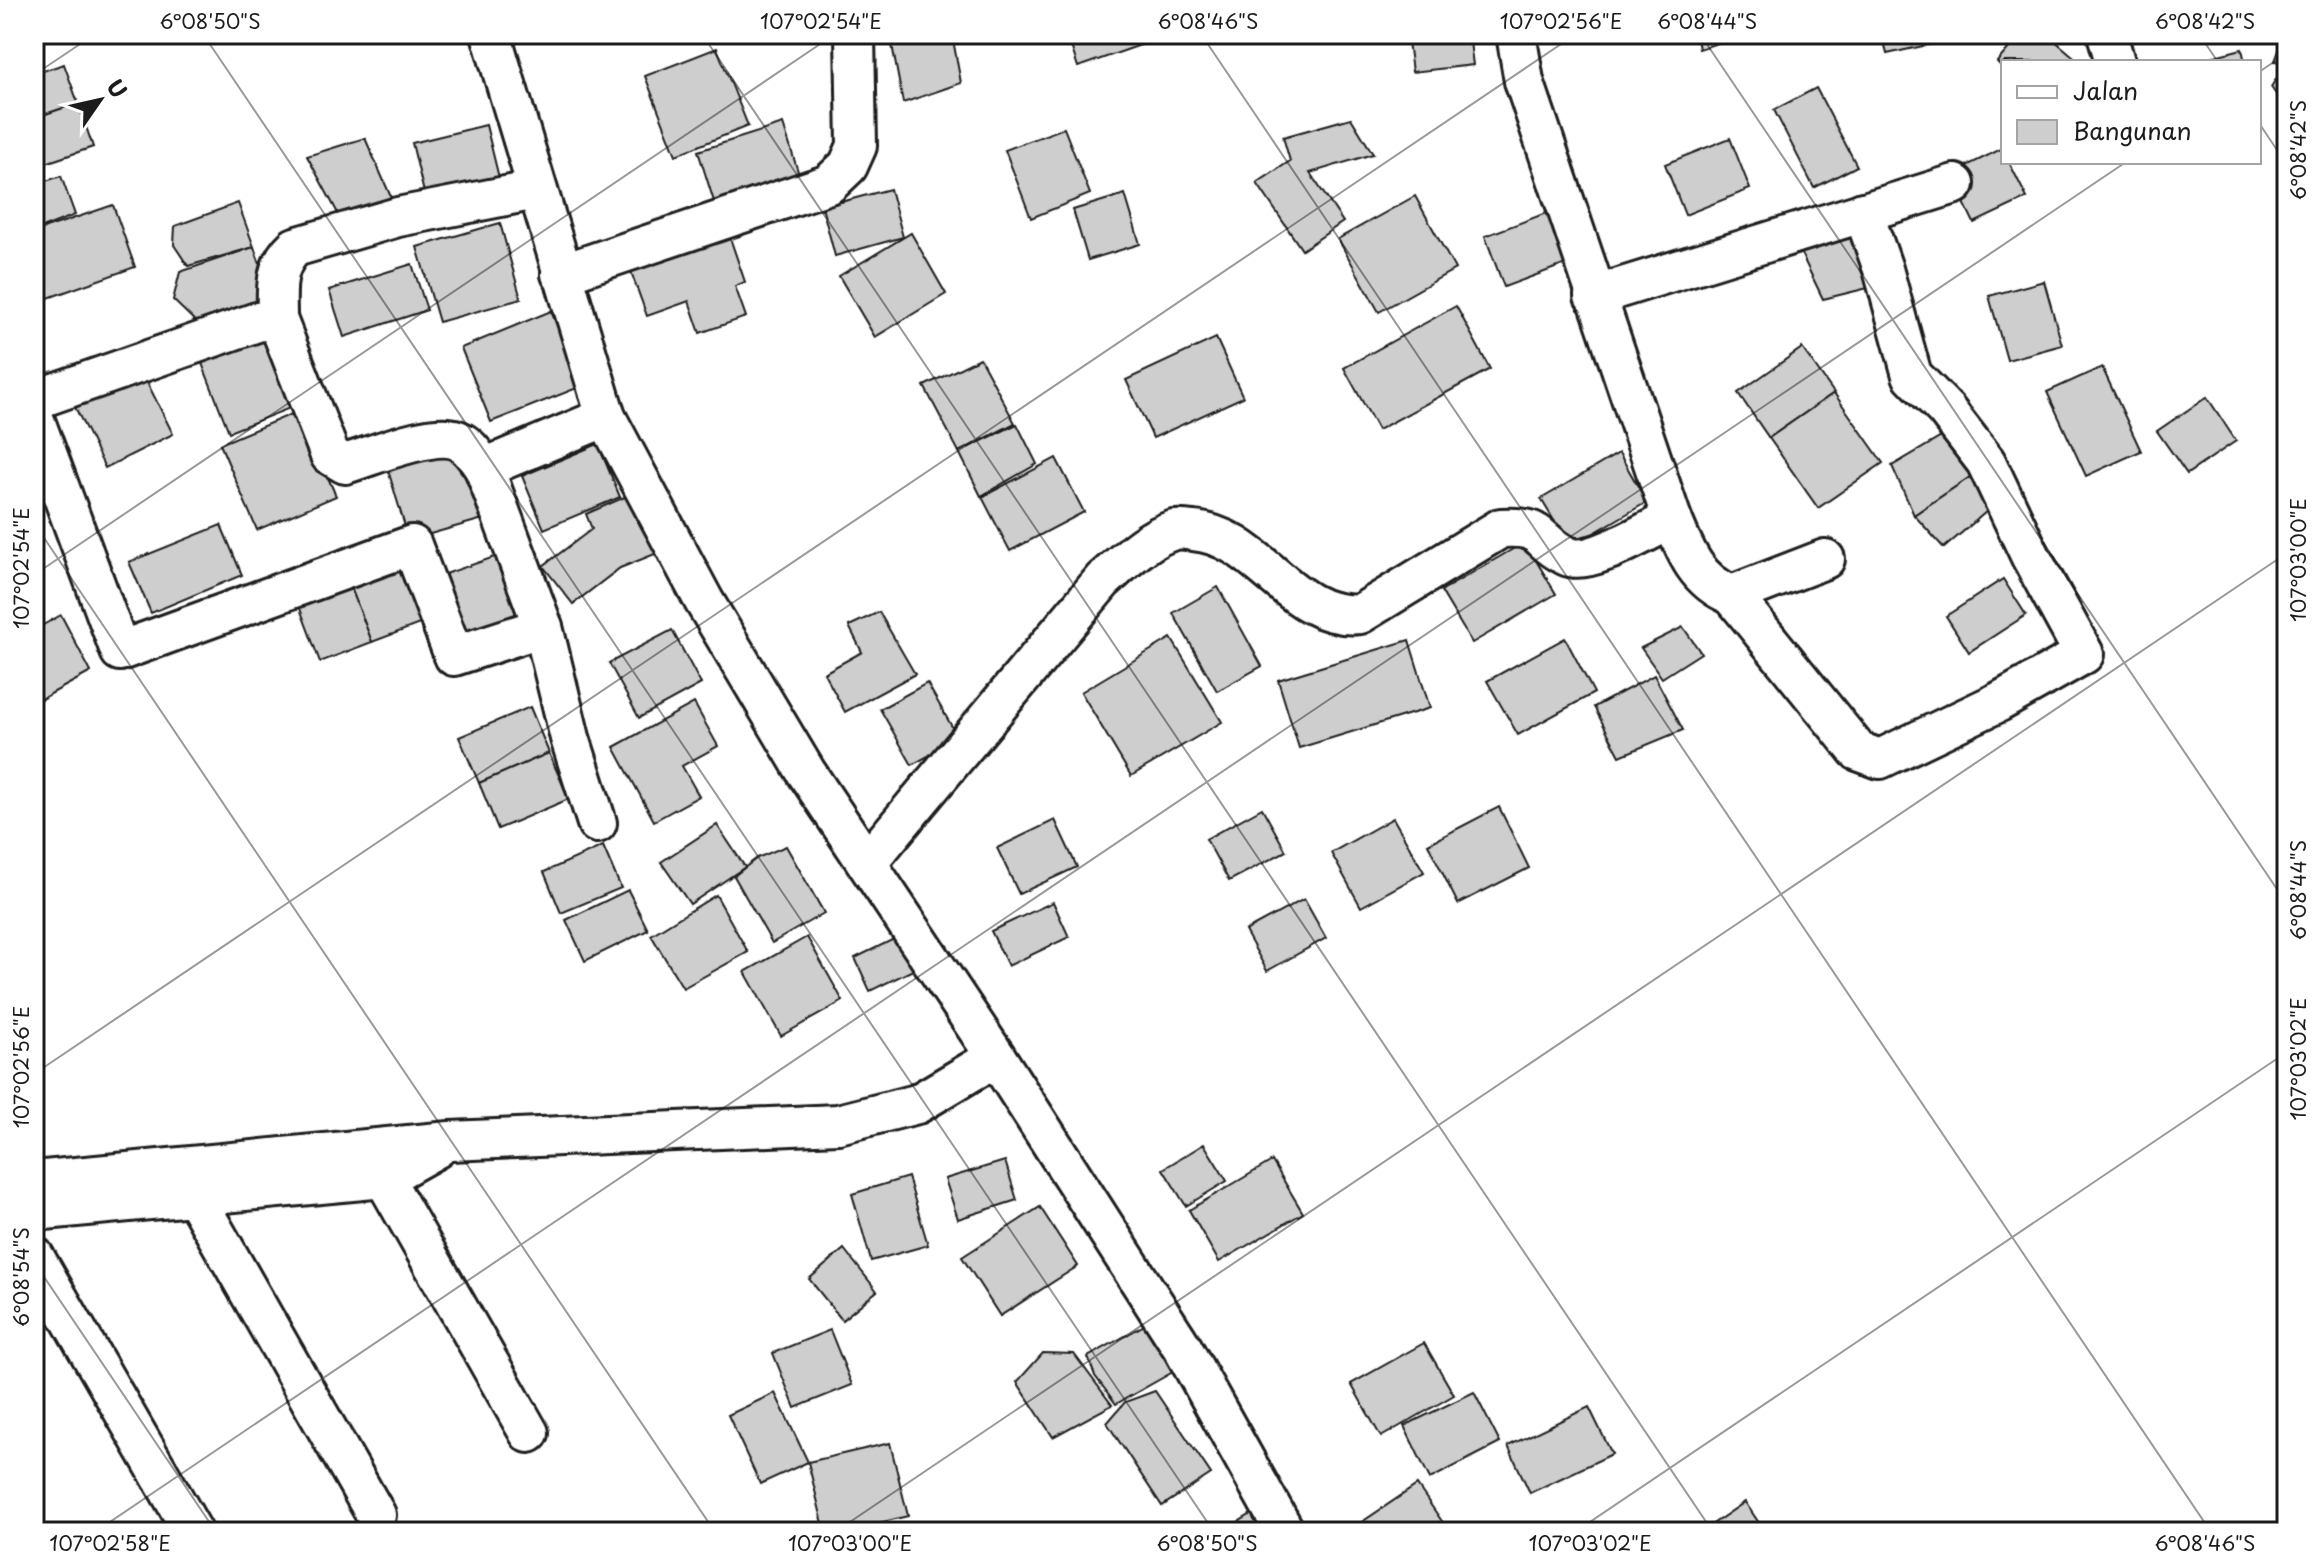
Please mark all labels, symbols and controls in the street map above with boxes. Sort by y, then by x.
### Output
text: 6°08'50"S [159,6,261,36]
text: 107°02'54"E [760,6,882,36]
text: 6°08'46"S [1158,6,1259,36]
text: 107°02'56"E [1500,6,1622,36]
text: 6°08'44"S [1657,6,1757,36]
text: 6°08'42"S [2155,6,2255,36]
north arrow [60,60,140,140]
legend [2001,60,2261,164]
text: U [99,72,136,104]
text: Jalan [2073,72,2138,108]
text: 6°08'42"S [2283,100,2313,200]
text: Bangunan [2073,112,2192,148]
text: 107°03'00"E [2283,498,2313,622]
text: 107°02'54"E [6,507,36,629]
text: 6°08'44"S [2283,840,2313,940]
text: 107°03'02"E [2283,997,2313,1121]
text: 107°02'56"E [6,1006,36,1128]
text: 6°08'54"S [6,1227,36,1327]
text: 107°02'58"E [49,1528,171,1558]
text: 107°03'00"E [788,1528,912,1558]
text: 6°08'50"S [1156,1528,1258,1558]
text: 107°03'02"E [1528,1528,1652,1558]
text: 6°08'46"S [2155,1528,2256,1558]

